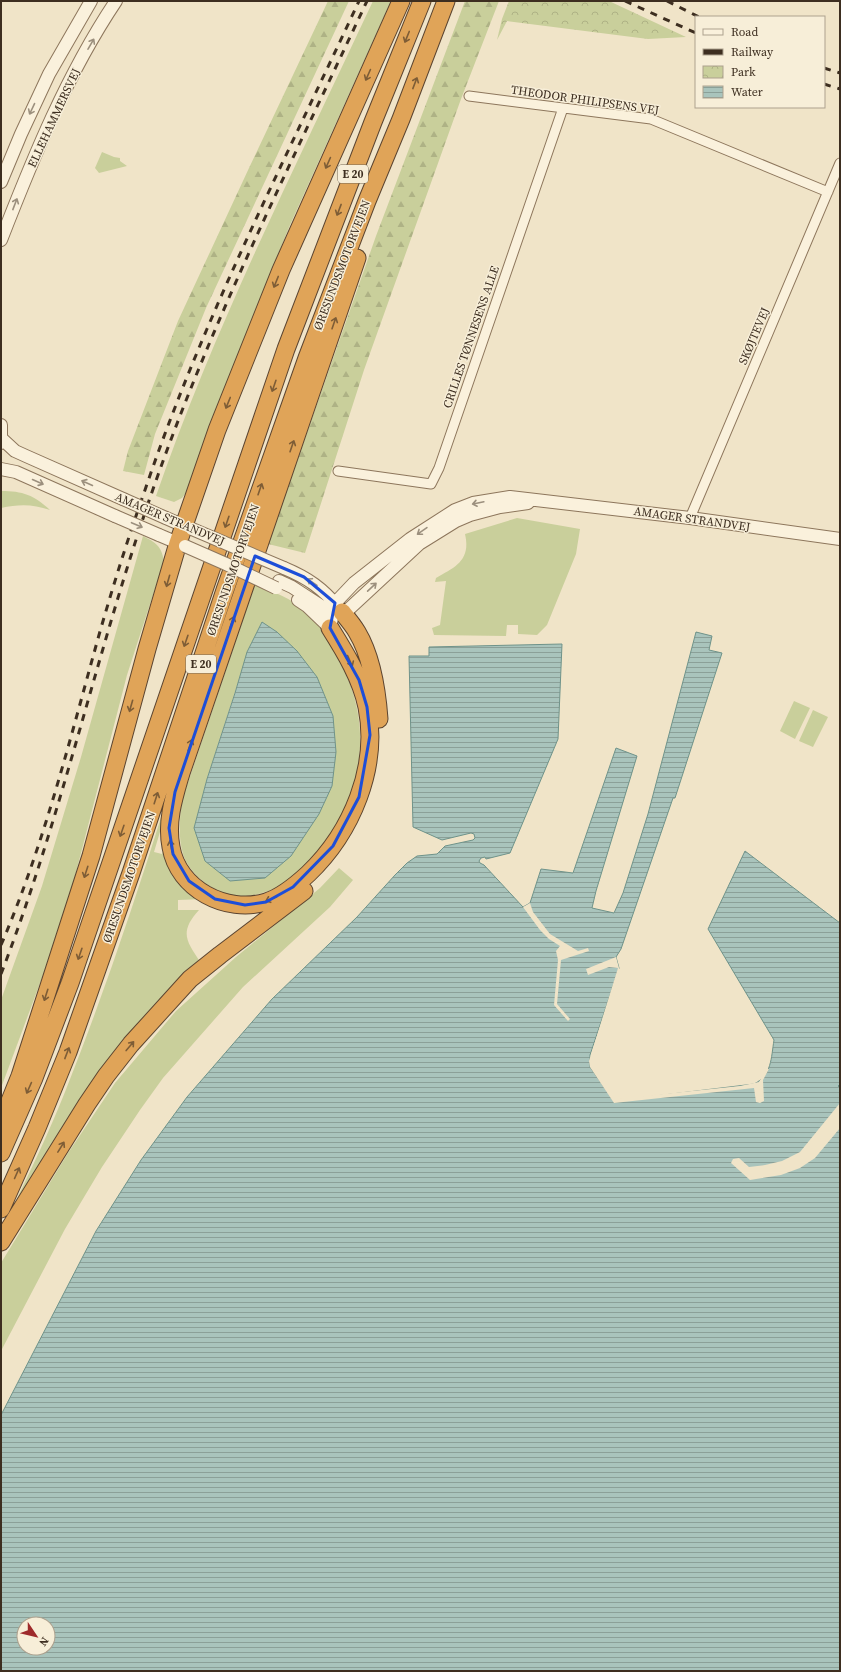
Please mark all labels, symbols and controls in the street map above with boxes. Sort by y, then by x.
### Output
legend [695,16,825,108]
text: Road [731,24,758,40]
one-way arrow [403,31,411,43]
one-way arrow [88,38,96,50]
text: Railway [731,44,774,60]
text: Park [731,64,756,80]
street label: ELLEHAMMERSVEJ [24,65,84,170]
one-way arrow [363,68,371,80]
one-way arrow [412,77,420,89]
street label: THEODOR PHILIPSENS VEJ [510,82,661,118]
text: Water [731,84,763,100]
one-way arrow [28,103,35,115]
one-way arrow [324,157,331,169]
road number: E 20 [338,165,368,183]
one-way arrow [12,198,20,210]
street label: ØRESUNDSMOTORVEJEN [310,198,374,332]
one-way arrow [335,204,342,216]
street label: CRILLES TØNNESENS ALLE [439,264,503,410]
one-way arrow [271,276,279,288]
street label: SKØJTEVEJ [735,304,773,367]
one-way arrow [331,317,339,329]
one-way arrow [269,380,277,392]
one-way arrow [224,396,231,408]
one-way arrow [289,440,296,453]
one-way arrow [31,479,43,486]
one-way arrow [81,479,93,486]
one-way arrow [257,483,264,496]
street label: AMAGER STRANDVEJ [113,489,228,550]
one-way arrow [472,499,485,507]
street label: ØRESUNDSMOTORVEJEN [203,502,263,638]
street label: AMAGER STRANDVEJ [633,503,752,535]
one-way arrow [222,516,230,528]
one-way arrow [131,522,143,529]
one-way arrow [417,527,428,535]
one-way arrow [164,574,171,587]
one-way arrow [307,578,318,586]
one-way arrow [367,582,377,592]
one-way arrow [229,616,236,629]
one-way arrow [182,634,189,647]
road number: E 20 [186,655,216,673]
one-way arrow [347,655,354,667]
one-way arrow [127,699,134,712]
one-way arrow [187,740,195,752]
one-way arrow [153,792,160,805]
street label: ØRESUNDSMOTORVEJEN [99,809,159,945]
one-way arrow [118,824,125,837]
one-way arrow [167,840,175,853]
one-way arrow [82,865,89,878]
one-way arrow [266,896,278,904]
one-way arrow [76,947,83,960]
one-way arrow [42,989,49,1002]
one-way arrow [126,1040,135,1051]
one-way arrow [64,1048,71,1060]
one-way arrow [25,1082,32,1094]
one-way arrow [57,1141,65,1153]
one-way arrow [14,1168,21,1180]
north arrow [16,1616,56,1656]
text: N [35,1634,52,1649]

